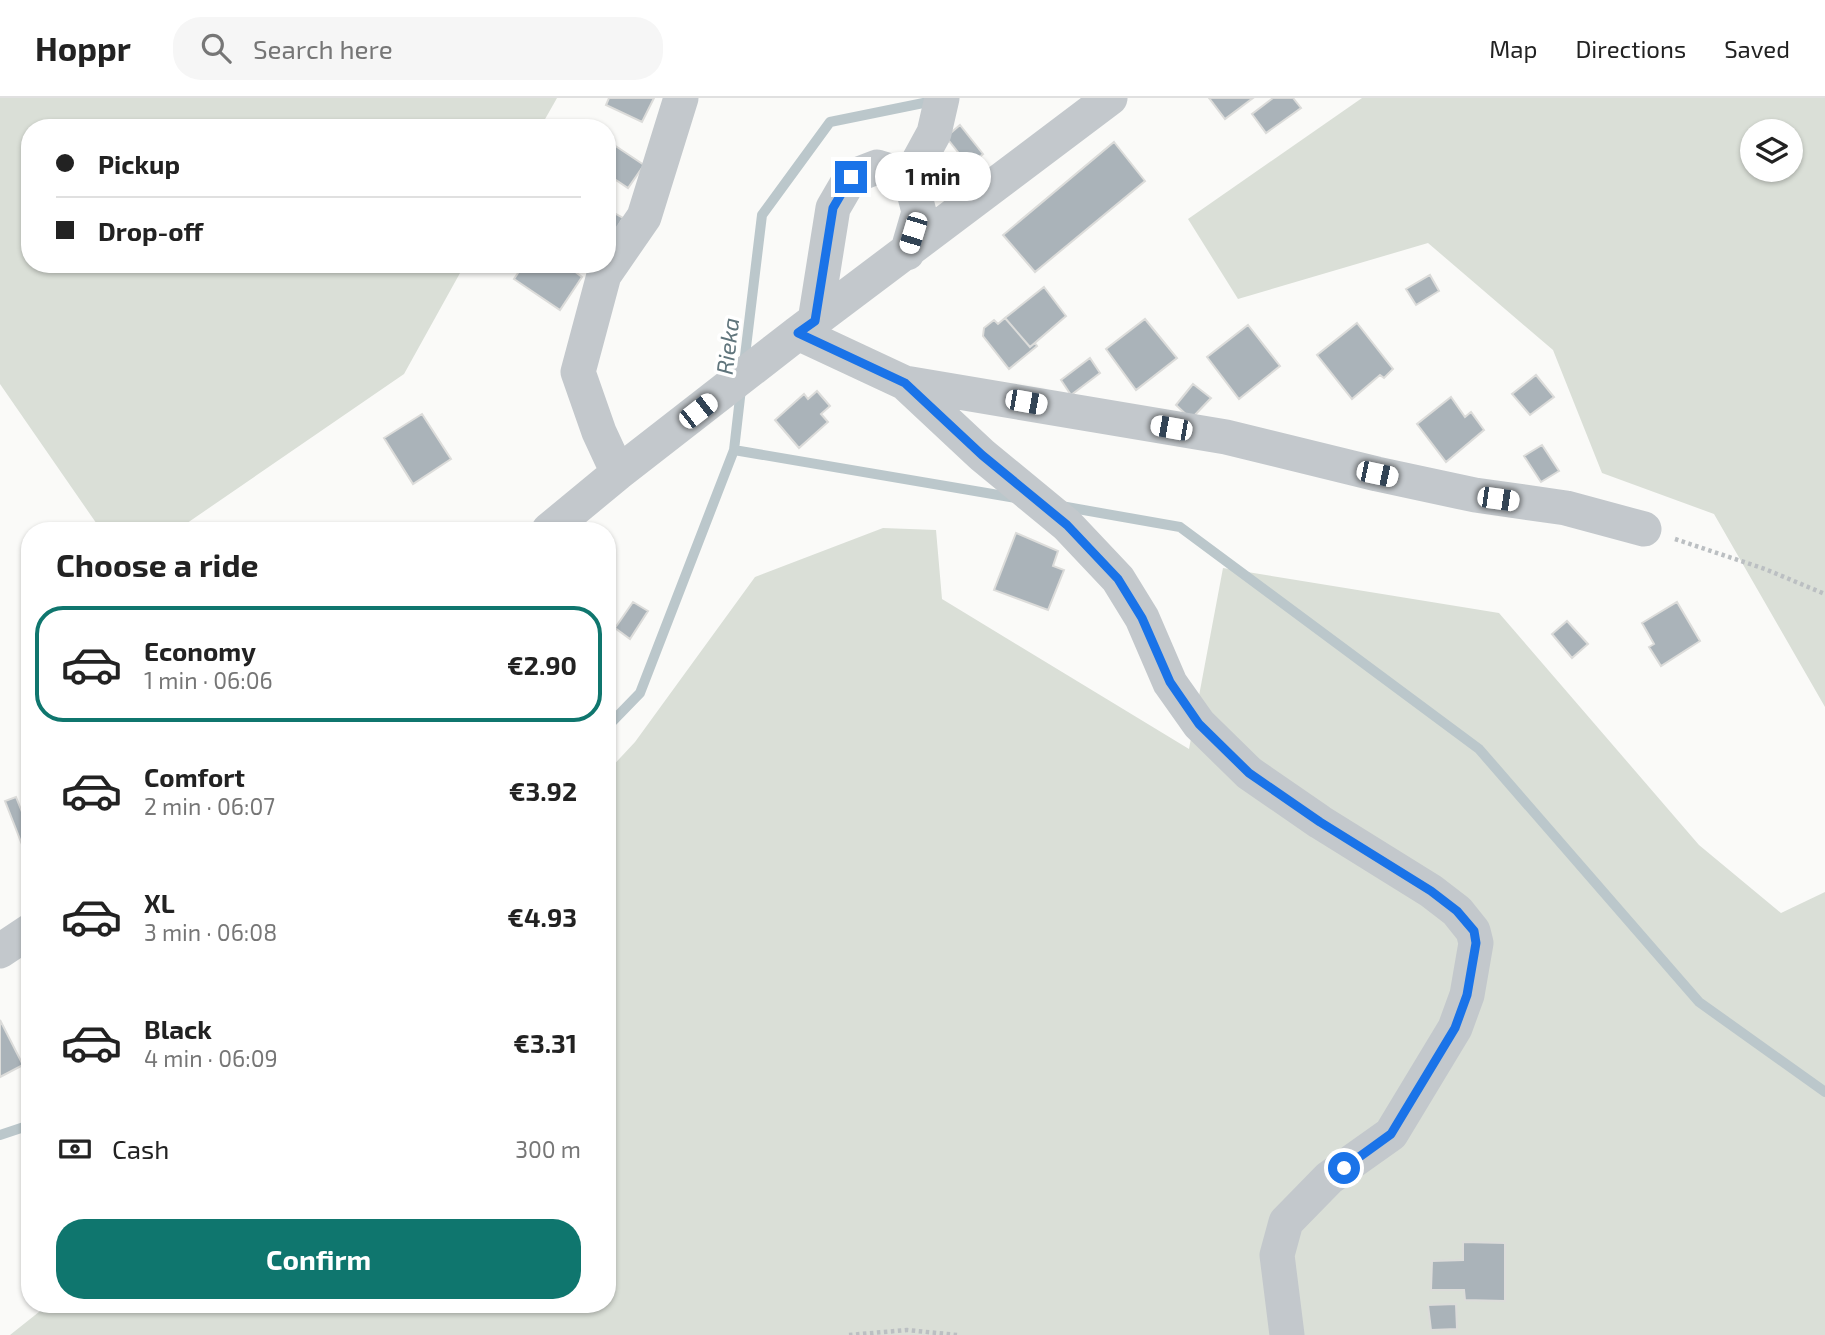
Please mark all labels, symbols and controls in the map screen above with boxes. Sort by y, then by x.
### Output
search box [173,17,663,80]
text: Hoppr [35,28,131,68]
icon: search [197,29,235,67]
text: Search here [253,33,393,64]
text: Map [1489,34,1537,63]
text: Directions [1575,34,1686,63]
text: Saved [1724,34,1790,63]
map controls [1740,119,1803,182]
button: layers [1740,119,1803,182]
text: Pickup [98,148,180,179]
callout: 1 min [876,153,991,202]
route end [835,161,867,193]
text: 1 min [905,162,961,190]
car [897,210,930,256]
text: Drop-off [98,215,203,246]
water label: Rieka [710,316,744,376]
car [1004,388,1049,416]
car [675,390,722,432]
car [1149,414,1194,442]
car [1355,459,1400,489]
car [1476,486,1521,512]
text: Choose a ride [56,545,259,583]
icon: car [60,633,123,696]
text: Economy [144,635,256,666]
text: €2.90 [507,649,577,680]
text: 1 min · 06:06 [144,666,273,694]
icon: car [60,759,123,822]
text: Comfort [144,761,245,792]
text: €3.92 [509,775,577,806]
text: 2 min · 06:07 [144,792,275,820]
icon: car [60,885,123,948]
text: XL [144,887,175,918]
text: €4.93 [507,901,577,932]
text: 3 min · 06:08 [144,918,277,946]
icon: car [60,1011,123,1074]
text: Black [144,1013,212,1044]
text: €3.31 [513,1027,577,1058]
text: 4 min · 06:09 [144,1044,278,1072]
icon: cash [56,1130,94,1168]
text: Cash [112,1133,169,1164]
text: 300 m [515,1135,581,1163]
route start [1328,1152,1360,1184]
button: Confirm [56,1219,581,1299]

